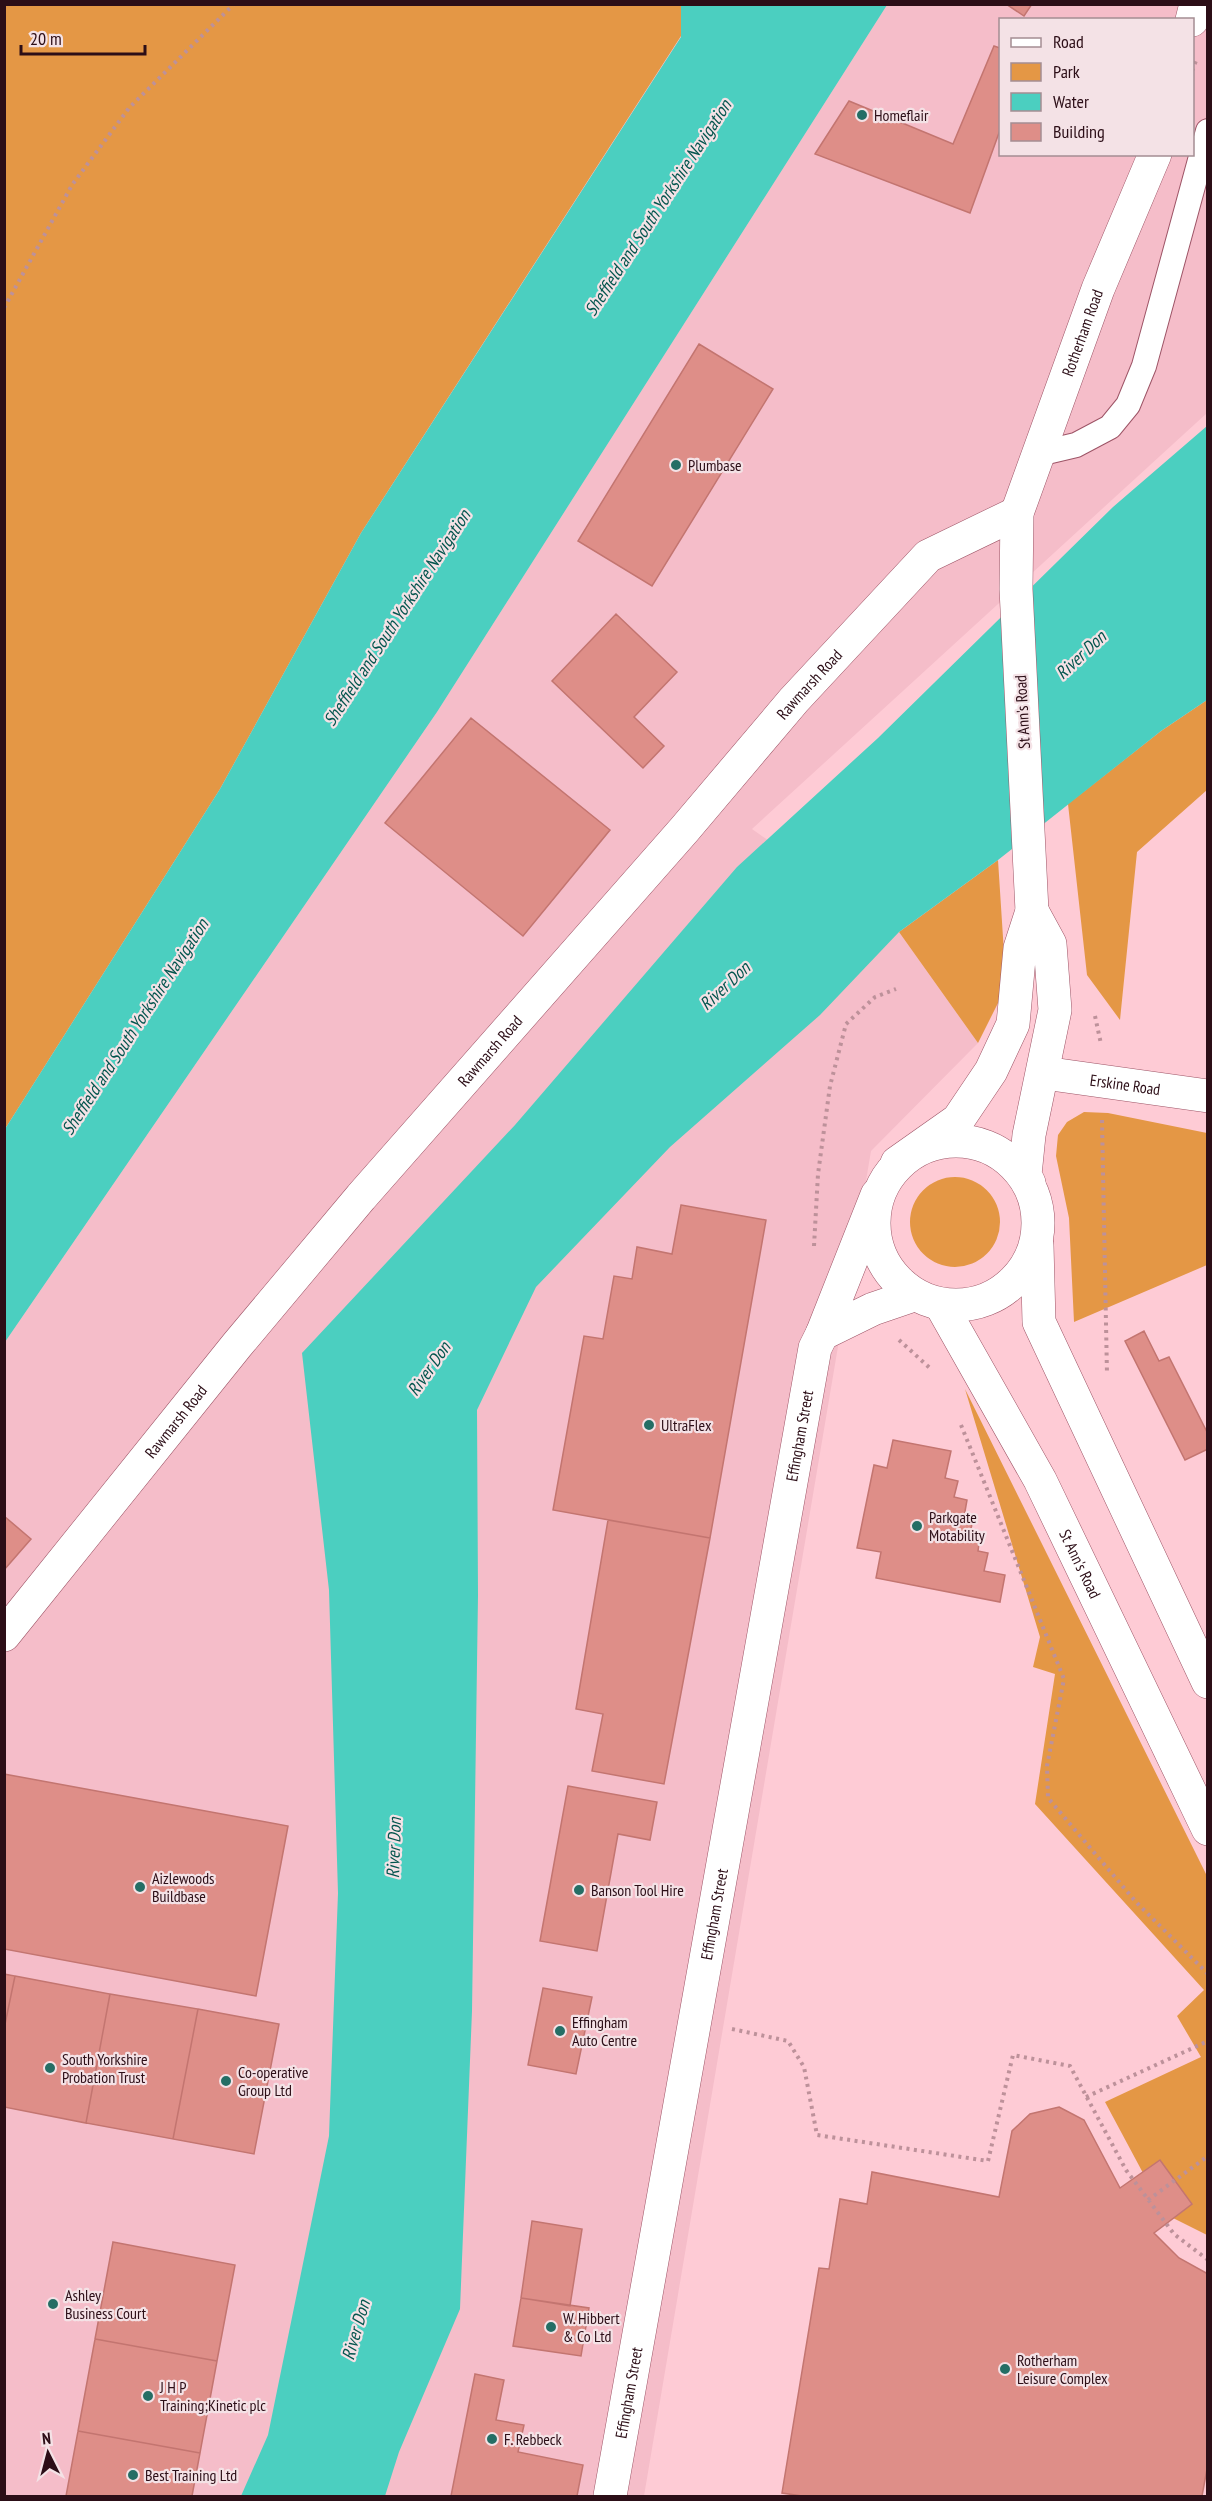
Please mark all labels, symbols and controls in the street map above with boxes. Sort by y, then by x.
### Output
scale bar [21,18,146,56]
legend [999,18,1194,156]
text: 20 m [30,27,62,50]
text: Road [1053,30,1084,53]
text: Park [1053,60,1080,83]
text: Water [1053,90,1089,113]
water label: Sheffield and South Yorkshire Navigation [579,94,737,320]
place label: Homeflair [874,105,929,125]
marker: Homeflair [855,108,869,122]
text: Building [1053,120,1105,143]
street label: Rotherham Road [1057,286,1107,379]
place label: Plumbase [688,455,742,475]
marker: Plumbase [669,458,683,472]
water label: Sheffield and South Yorkshire Navigation [318,504,476,730]
water label: River Don [1051,625,1112,684]
street label: Rawmarsh Road [772,645,846,723]
street label: St Ann's Road [1010,674,1034,749]
water label: Sheffield and South Yorkshire Navigation [56,913,214,1139]
water label: River Don [695,956,756,1015]
street label: Rawmarsh Road [453,1011,526,1090]
street label: Erskine Road [1089,1070,1162,1099]
water label: River Don [402,1336,456,1400]
street label: Rawmarsh Road [140,1381,211,1462]
street label: Effingham Street [781,1388,817,1483]
place label: UltraFlex [661,1415,712,1435]
marker: UltraFlex [642,1418,656,1432]
place label: Parkgate Motability [929,1507,985,1545]
marker: Parkgate Motability [910,1519,924,1533]
street label: St Ann's Road [1055,1526,1105,1602]
water label: River Don [381,1816,406,1879]
street label: Effingham Street [696,1866,732,1961]
place label: Aizlewoods Buildbase [152,1868,214,1906]
marker: Aizlewoods Buildbase [133,1880,147,1894]
place label: Banson Tool Hire [591,1880,684,1900]
marker: Banson Tool Hire [572,1883,586,1897]
place label: Effingham Auto Centre [572,2012,637,2050]
marker: Effingham Auto Centre [553,2024,567,2038]
place label: South Yorkshire Probation Trust [62,2049,148,2087]
marker: South Yorkshire Probation Trust [43,2061,57,2075]
place label: Co-operative Group Ltd [238,2062,308,2100]
marker: Co-operative Group Ltd [219,2074,233,2088]
place label: Ashley Business Court [65,2285,147,2323]
water label: River Don [336,2296,375,2362]
marker: Ashley Business Court [46,2297,60,2311]
place label: W. Hibbert & Co Ltd [563,2308,620,2346]
marker: W. Hibbert & Co Ltd [544,2320,558,2334]
street label: Effingham Street [610,2345,647,2440]
place label: Rotherham Leisure Complex [1017,2350,1108,2388]
marker: Rotherham Leisure Complex [998,2362,1012,2376]
place label: J H P Training;Kinetic plc [159,2377,266,2415]
marker: J H P Training;Kinetic plc [141,2389,155,2403]
north arrow [18,2423,78,2483]
text: N [41,2428,52,2448]
place label: F. Rebbeck [504,2429,563,2449]
marker: F. Rebbeck [485,2432,499,2446]
place label: Best Training Ltd [145,2465,237,2485]
marker: Best Training Ltd [126,2468,140,2482]

